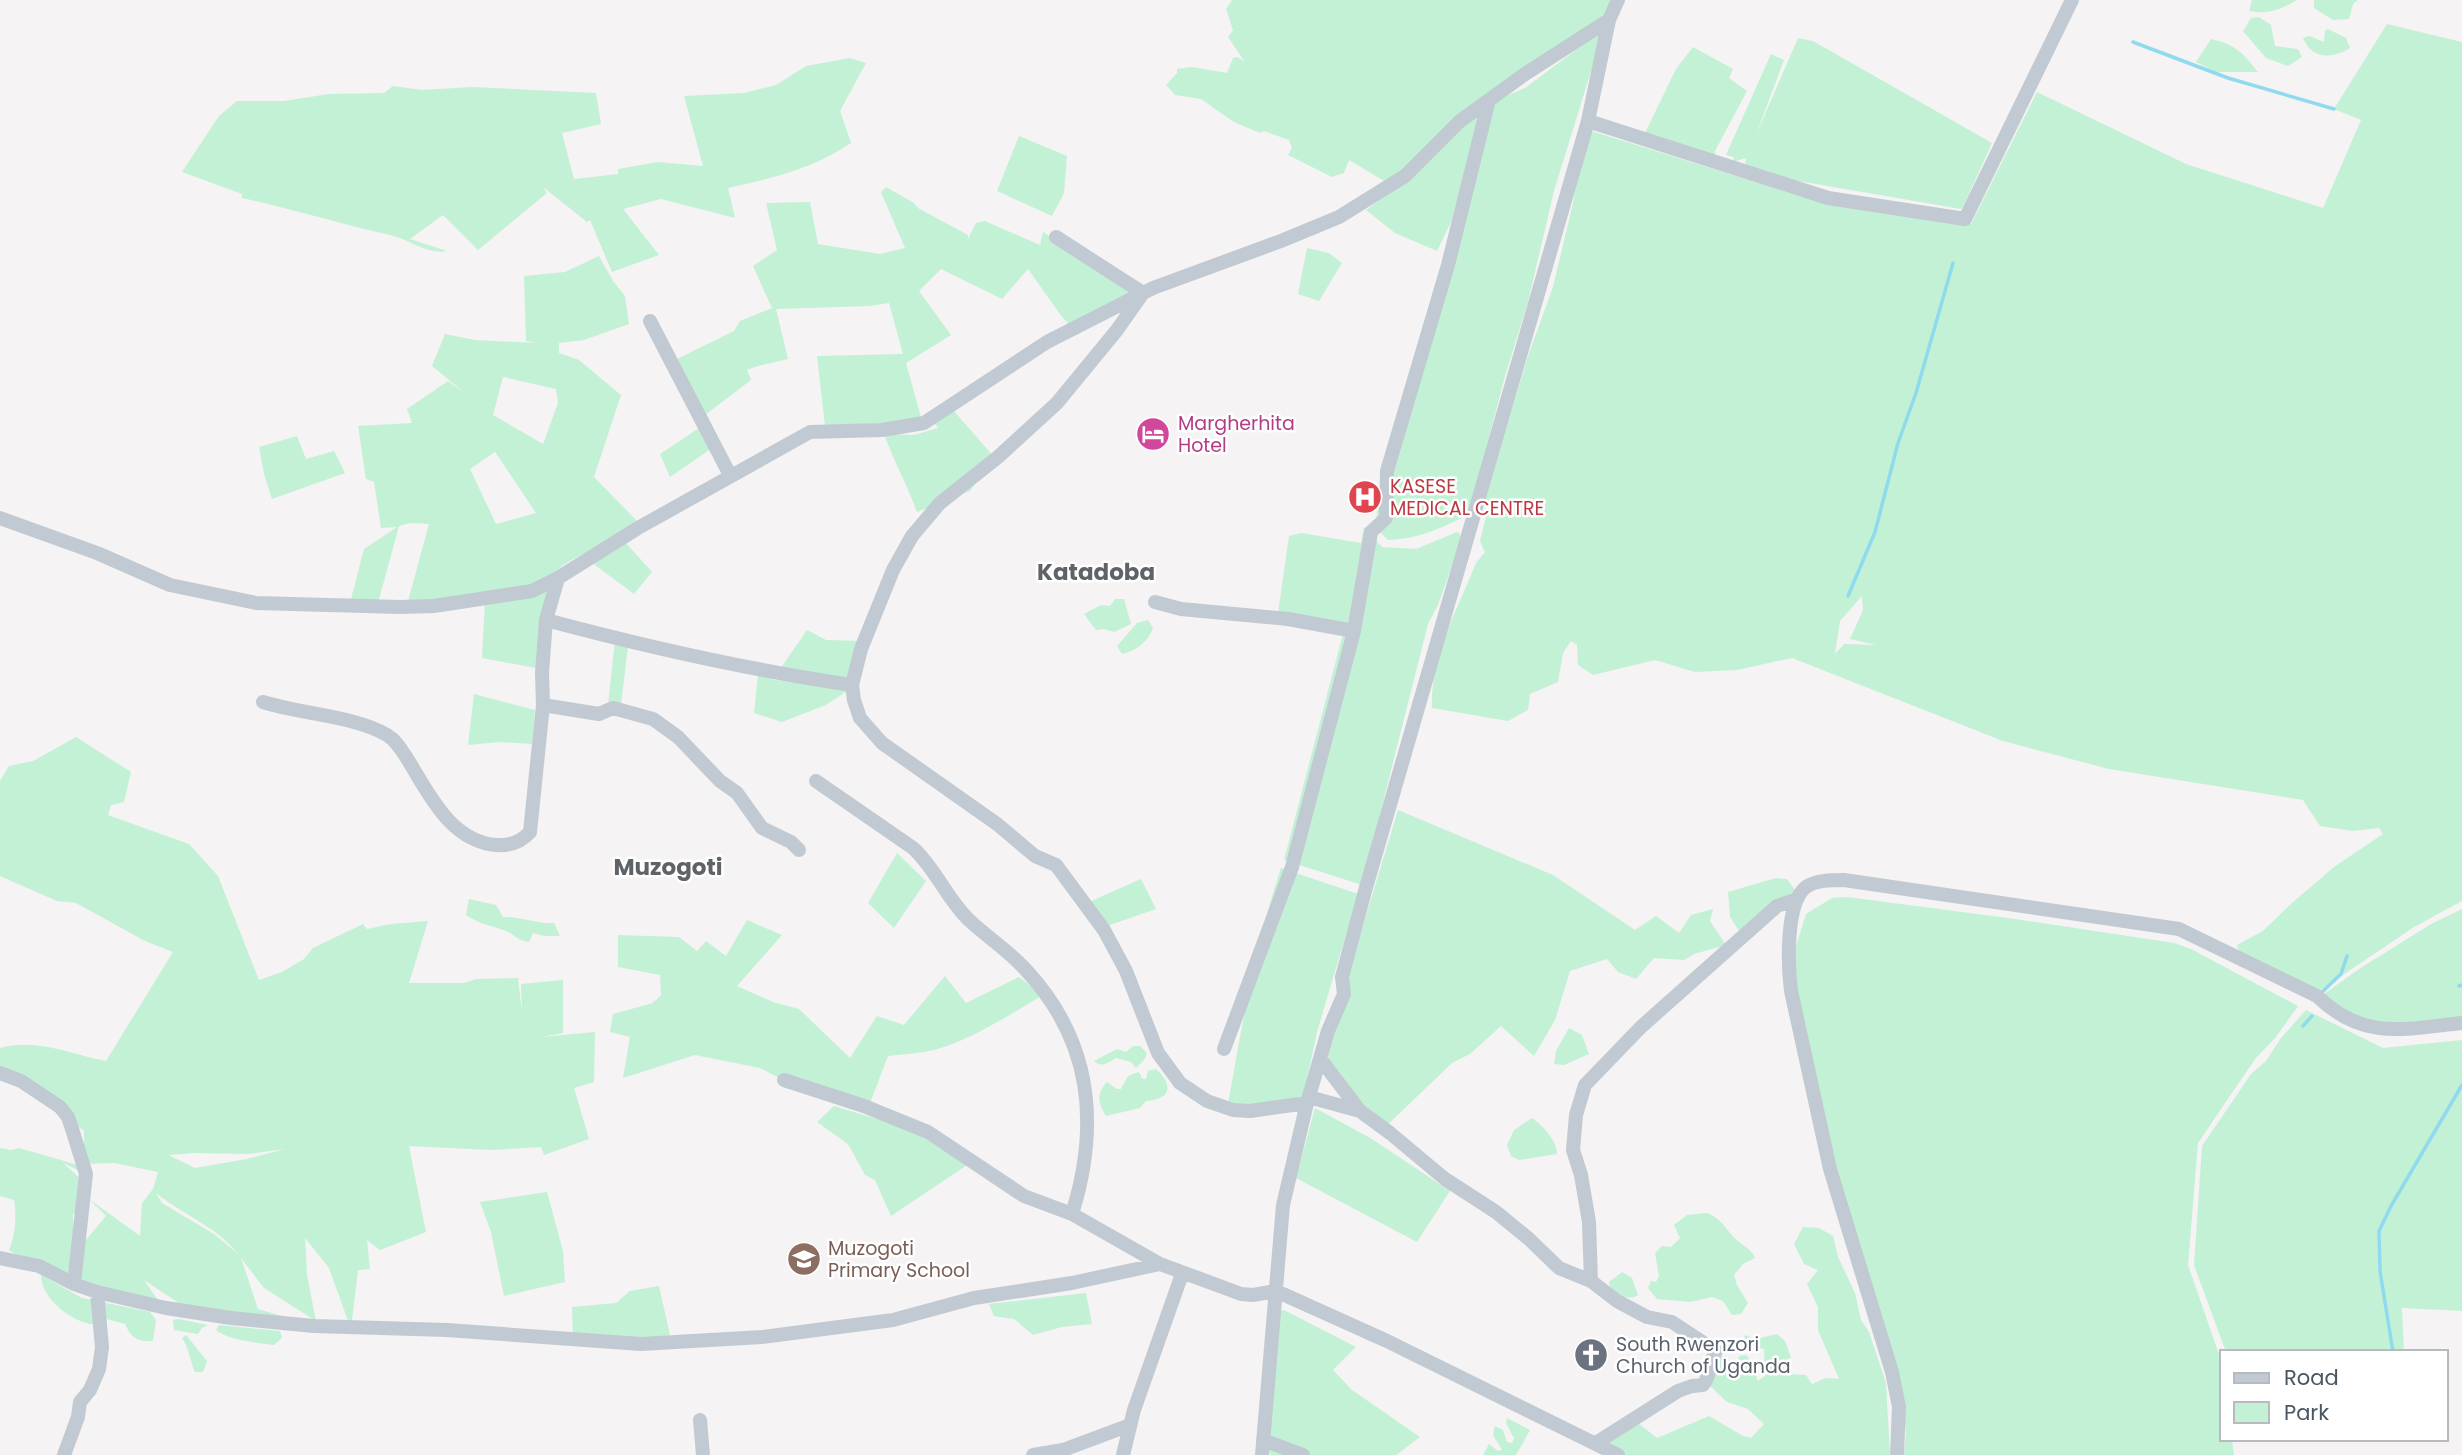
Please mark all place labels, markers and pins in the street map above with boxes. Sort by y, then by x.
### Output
place label: Margherhita Hotel [1178,410,1295,459]
hotel icon: Margherhita Hotel [1134,415,1172,453]
place label: KASESE MEDICAL CENTRE [1390,473,1544,522]
hospital icon: KASESE MEDICAL CENTRE [1346,478,1384,516]
place label: Muzogoti Primary School [828,1235,970,1284]
school or university icon: Muzogoti Primary School [785,1240,823,1278]
place label: South Rwenzori Church of Uganda [1616,1331,1791,1380]
church icon: South Rwenzori Church of Uganda [1572,1336,1610,1374]

